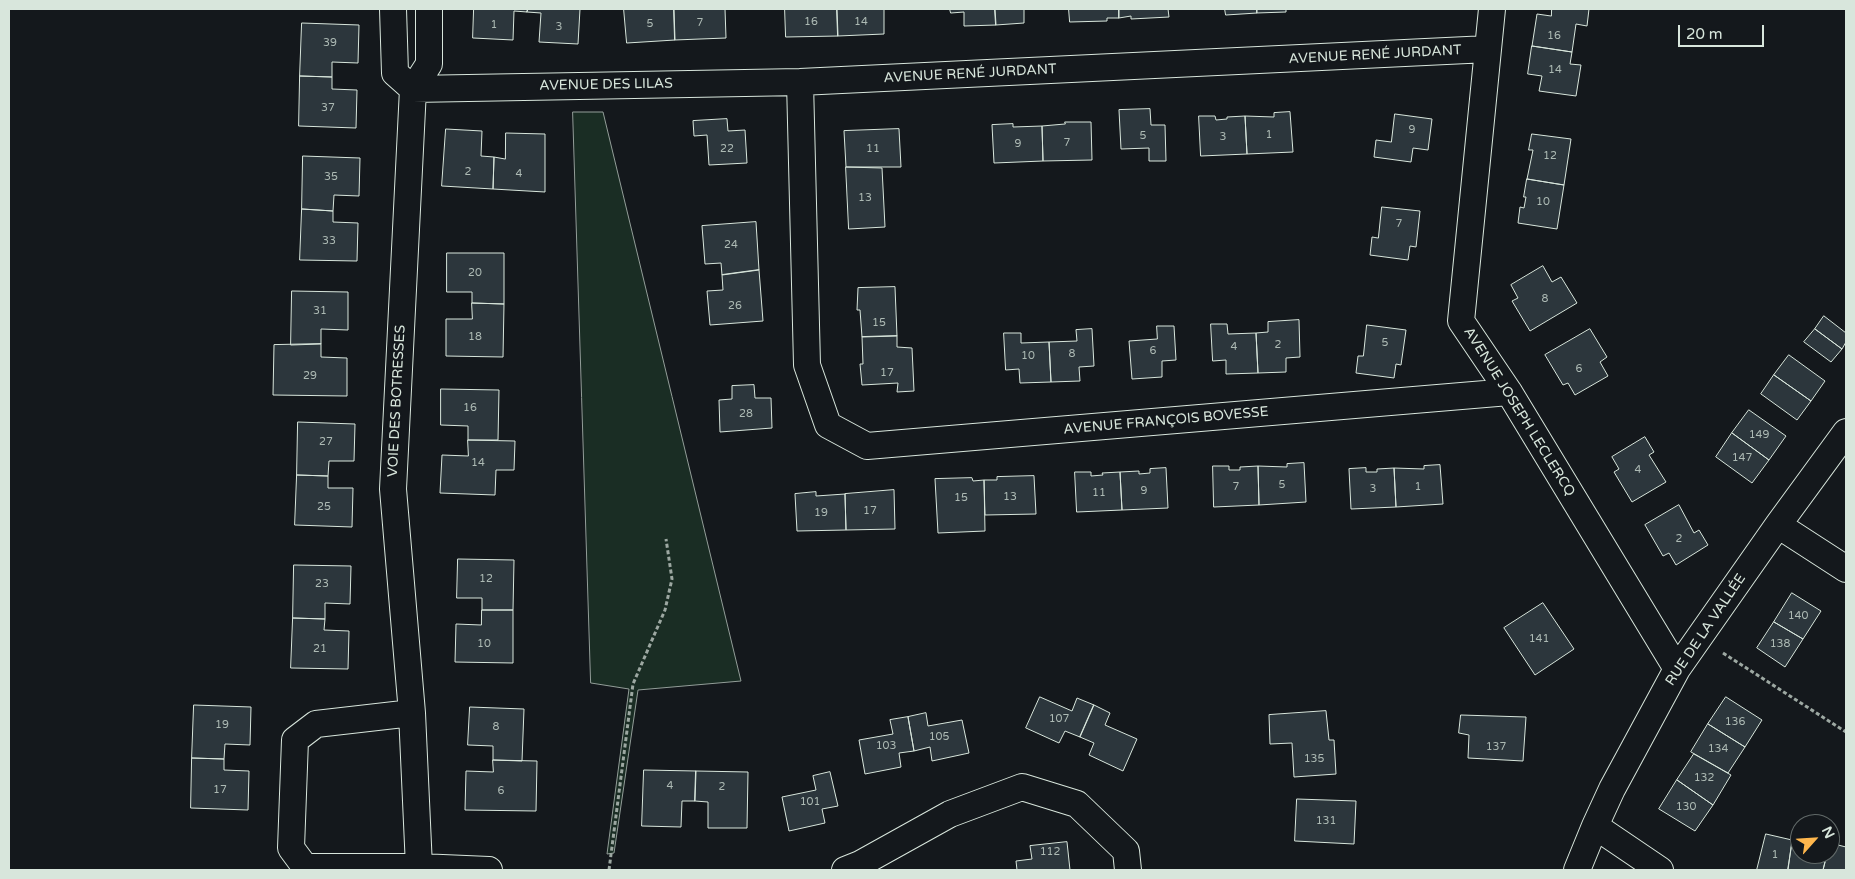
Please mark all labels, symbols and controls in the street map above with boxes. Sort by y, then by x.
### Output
house number: 16 [804,15,818,29]
house number: 14 [854,15,868,29]
scale bar [1680,15,1766,47]
house number: 7 [697,16,703,30]
house number: 5 [647,17,653,31]
house number: 1 [491,18,497,32]
house number: 3 [556,20,562,34]
text: 20 m [1686,25,1723,43]
house number: 16 [1547,29,1561,43]
house number: 39 [323,36,337,50]
street label: AVENUE RENÉ JURDANT [1288,42,1462,68]
street label: AVENUE RENÉ JURDANT [883,61,1057,87]
house number: 14 [1548,63,1562,77]
street label: AVENUE DES LILAS [539,75,673,95]
house number: 37 [321,101,335,115]
house number: 9 [1409,123,1415,137]
house number: 1 [1266,128,1272,142]
house number: 5 [1140,129,1146,143]
house number: 3 [1220,130,1226,144]
house number: 7 [1064,136,1070,150]
house number: 9 [1015,137,1021,151]
house number: 22 [720,142,734,156]
house number: 11 [866,142,880,156]
house number: 12 [1543,149,1557,163]
house number: 2 [465,165,471,179]
house number: 4 [516,167,522,181]
house number: 35 [324,170,338,184]
house number: 13 [858,191,872,205]
house number: 10 [1536,195,1550,209]
house number: 7 [1396,217,1402,231]
house number: 33 [322,234,336,248]
house number: 24 [724,238,738,252]
house number: 20 [468,266,482,280]
house number: 8 [1542,292,1548,306]
house number: 26 [728,299,742,313]
house number: 31 [313,304,327,318]
house number: 15 [872,316,886,330]
street label: AVENUE JOSEPH LECLERCQ [1460,324,1578,500]
street label: VOIE DES BOTRESSES [385,325,409,477]
house number: 18 [468,330,482,344]
house number: 5 [1382,336,1388,350]
house number: 2 [1275,338,1281,352]
house number: 4 [1231,340,1237,354]
house number: 6 [1150,344,1156,358]
house number: 8 [1069,347,1075,361]
house number: 10 [1021,349,1035,363]
house number: 6 [1576,362,1582,376]
house number: 17 [880,366,894,380]
house number: 29 [303,369,317,383]
house number: 16 [463,401,477,415]
street label: AVENUE FRANÇOIS BOVESSE [1063,404,1269,438]
house number: 28 [739,407,753,421]
house number: 149 [1749,428,1769,442]
house number: 27 [319,435,333,449]
house number: 147 [1732,451,1752,465]
house number: 14 [471,456,485,470]
house number: 4 [1635,463,1641,477]
house number: 5 [1279,478,1285,492]
house number: 7 [1233,480,1239,494]
house number: 1 [1415,480,1421,494]
house number: 3 [1370,482,1376,496]
house number: 9 [1141,484,1147,498]
house number: 11 [1092,486,1106,500]
house number: 13 [1003,490,1017,504]
house number: 15 [954,491,968,505]
house number: 25 [317,500,331,514]
house number: 17 [863,504,877,518]
house number: 19 [814,506,828,520]
house number: 2 [1676,532,1682,546]
street label: RUE DE LA VALLÉE [1662,571,1750,689]
house number: 12 [479,572,493,586]
house number: 23 [315,577,329,591]
house number: 140 [1788,609,1808,623]
house number: 141 [1529,632,1549,646]
house number: 10 [477,637,491,651]
house number: 138 [1770,637,1790,651]
house number: 21 [313,642,327,656]
house number: 107 [1049,712,1069,726]
house number: 136 [1725,715,1745,729]
house number: 19 [215,718,229,732]
house number: 8 [493,720,499,734]
house number: 105 [929,730,949,744]
house number: 103 [876,739,896,753]
house number: 137 [1486,740,1506,754]
house number: 134 [1708,742,1728,756]
house number: 135 [1304,752,1324,766]
house number: 132 [1694,771,1714,785]
house number: 4 [667,779,673,793]
house number: 2 [719,780,725,794]
house number: 17 [213,783,227,797]
house number: 6 [498,784,504,798]
house number: 101 [800,795,820,809]
house number: 130 [1676,800,1696,814]
house number: 131 [1316,814,1336,828]
north arrow [1790,814,1840,864]
text: N [1818,824,1838,841]
house number: 112 [1040,845,1060,859]
house number: 1 [1772,848,1778,862]

